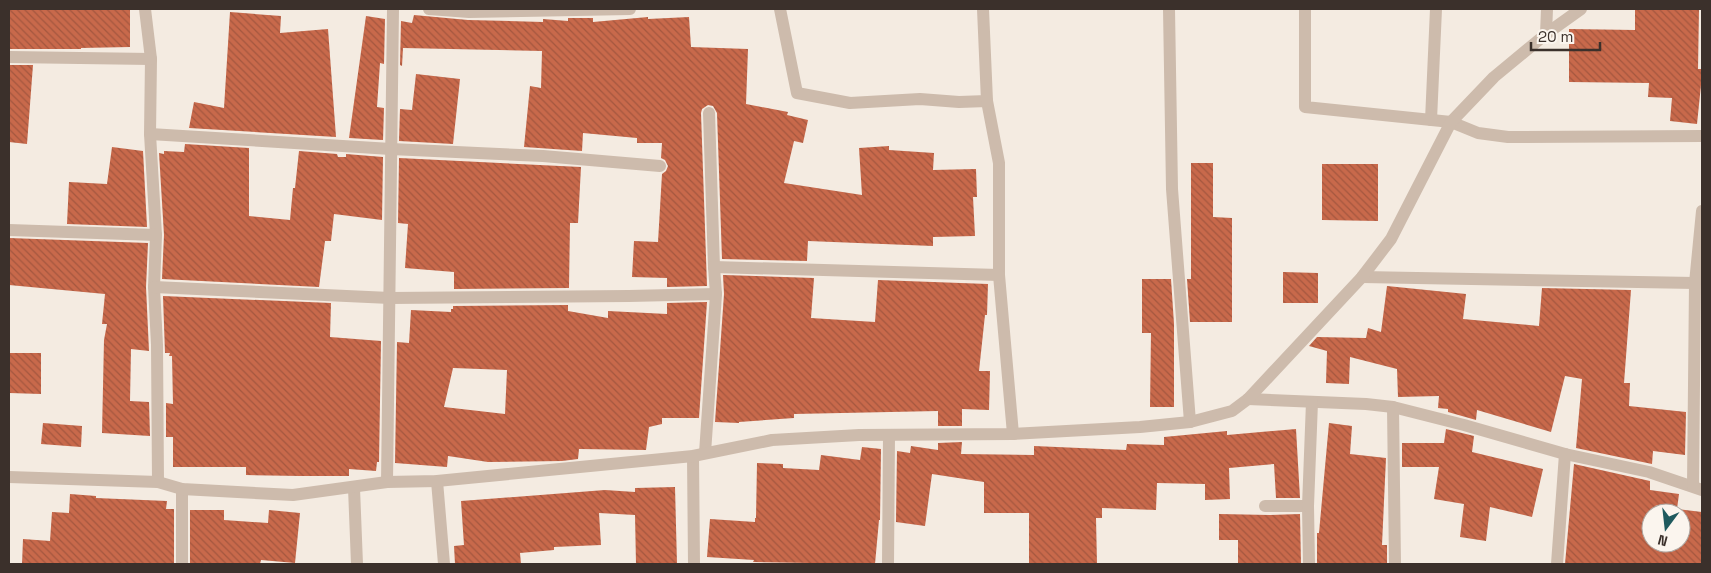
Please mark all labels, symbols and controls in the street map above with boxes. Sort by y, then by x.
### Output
scale bar [1531,20,1600,52]
text: 20 m [1538,27,1573,46]
north arrow [1641,503,1691,553]
text: N [1656,531,1670,550]

